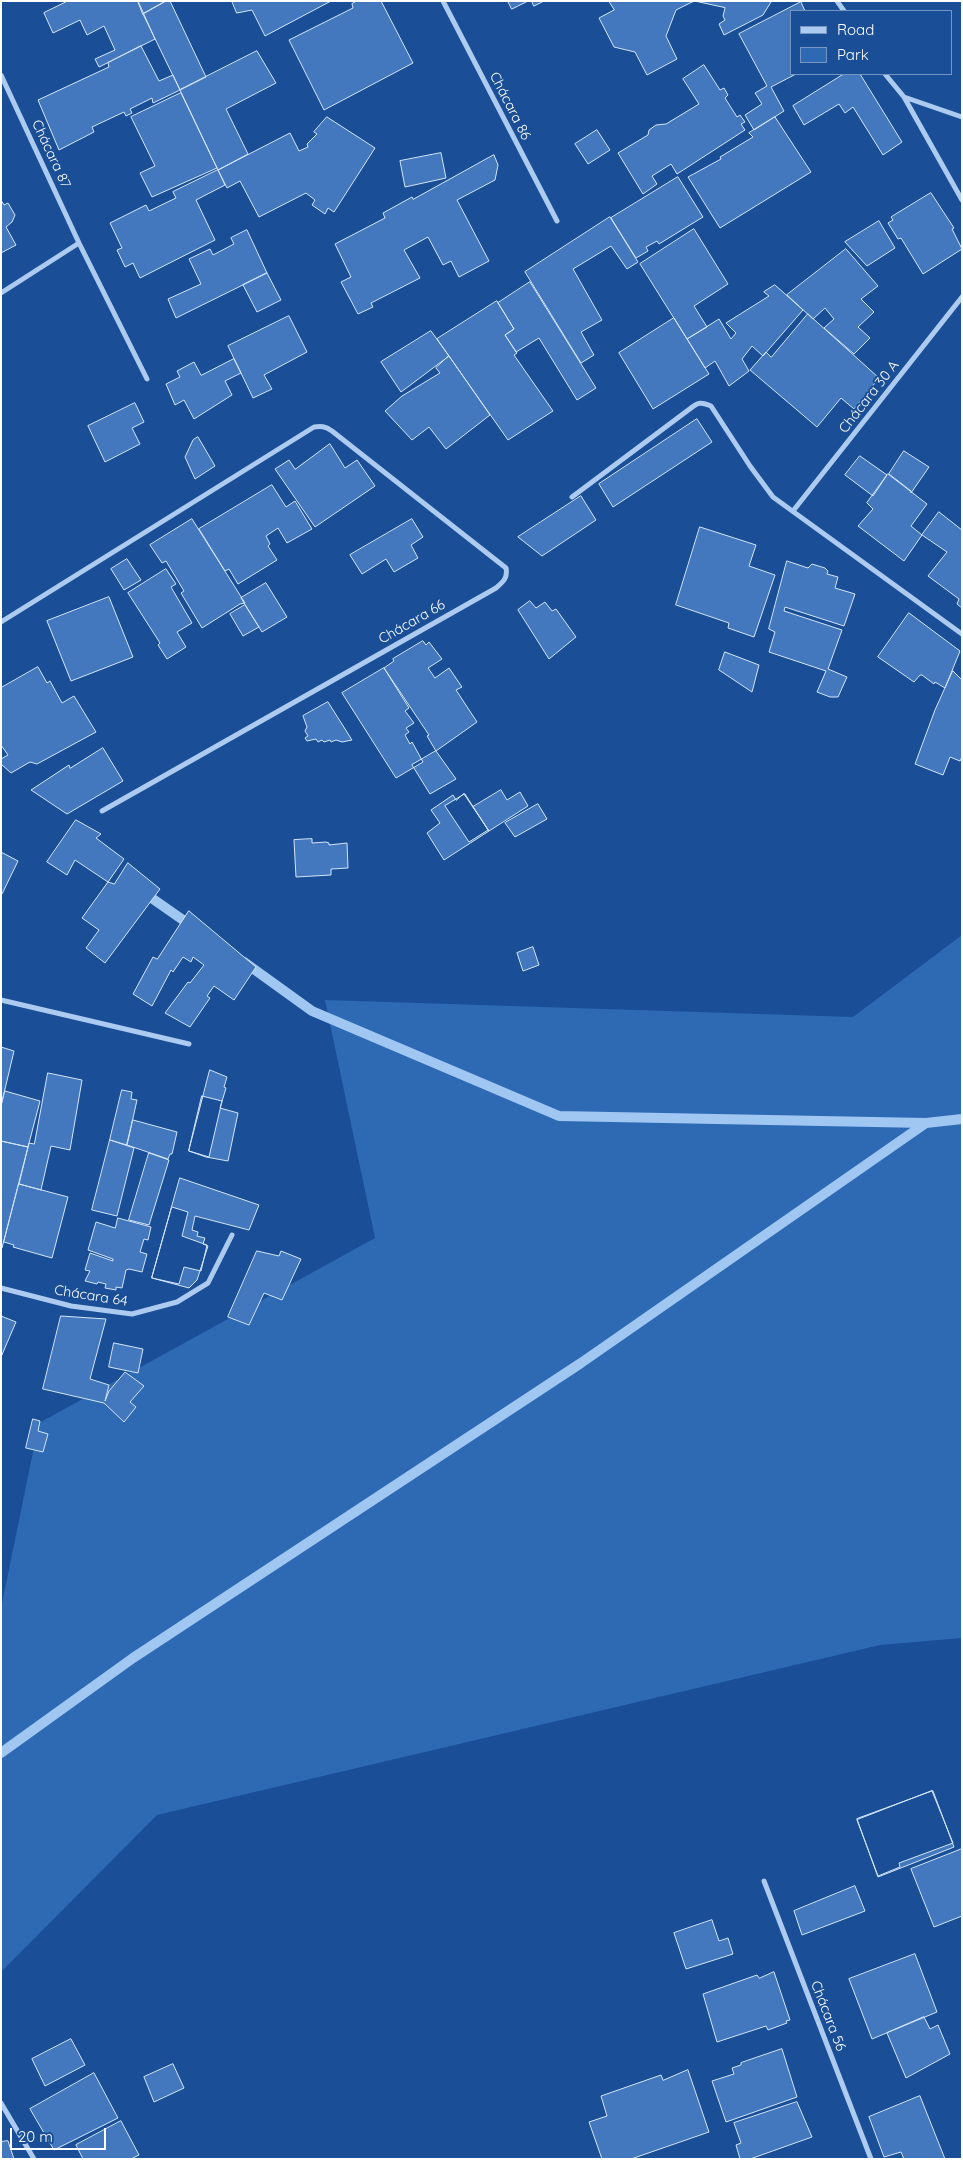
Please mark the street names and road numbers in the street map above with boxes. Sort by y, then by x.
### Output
street label: Chácara 86 [486,69,534,143]
street label: Chácara 87 [28,117,74,191]
street label: Chácara 30 A [835,357,903,437]
street label: Chácara 66 [376,596,448,648]
street label: Chácara 64 [53,1282,129,1310]
street label: Chácara 56 [807,1978,849,2054]

